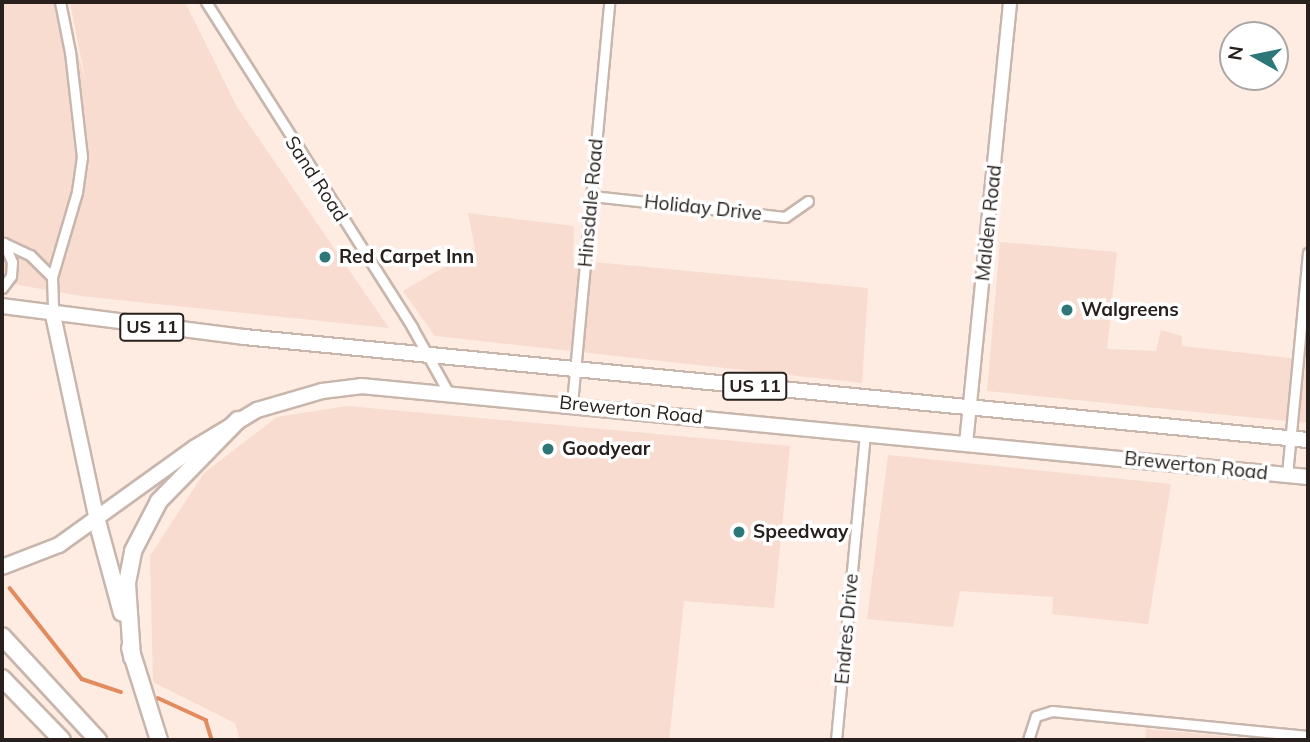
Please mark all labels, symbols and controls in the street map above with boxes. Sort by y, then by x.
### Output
north arrow [1219,21,1289,91]
text: N [1222,44,1248,62]
street label: Sand Road [280,132,352,226]
street label: Hinsdale Road [574,138,608,268]
street label: Malden Road [972,164,1006,282]
street label: Holiday Drive [643,190,763,226]
place label: Red Carpet Inn [339,246,474,268]
marker: Red Carpet Inn [317,249,333,265]
place label: Walgreens [1081,299,1179,321]
marker: Walgreens [1059,302,1075,318]
road number: US 11 [119,312,185,342]
road number: US 11 [722,372,788,400]
street label: Brewerton Road [558,391,704,429]
place label: Goodyear [562,438,650,460]
marker: Goodyear [540,441,556,457]
street label: Brewerton Road [1123,447,1269,485]
place label: Speedway [753,521,848,543]
marker: Speedway [731,524,747,540]
street label: Endres Drive [831,573,863,685]

